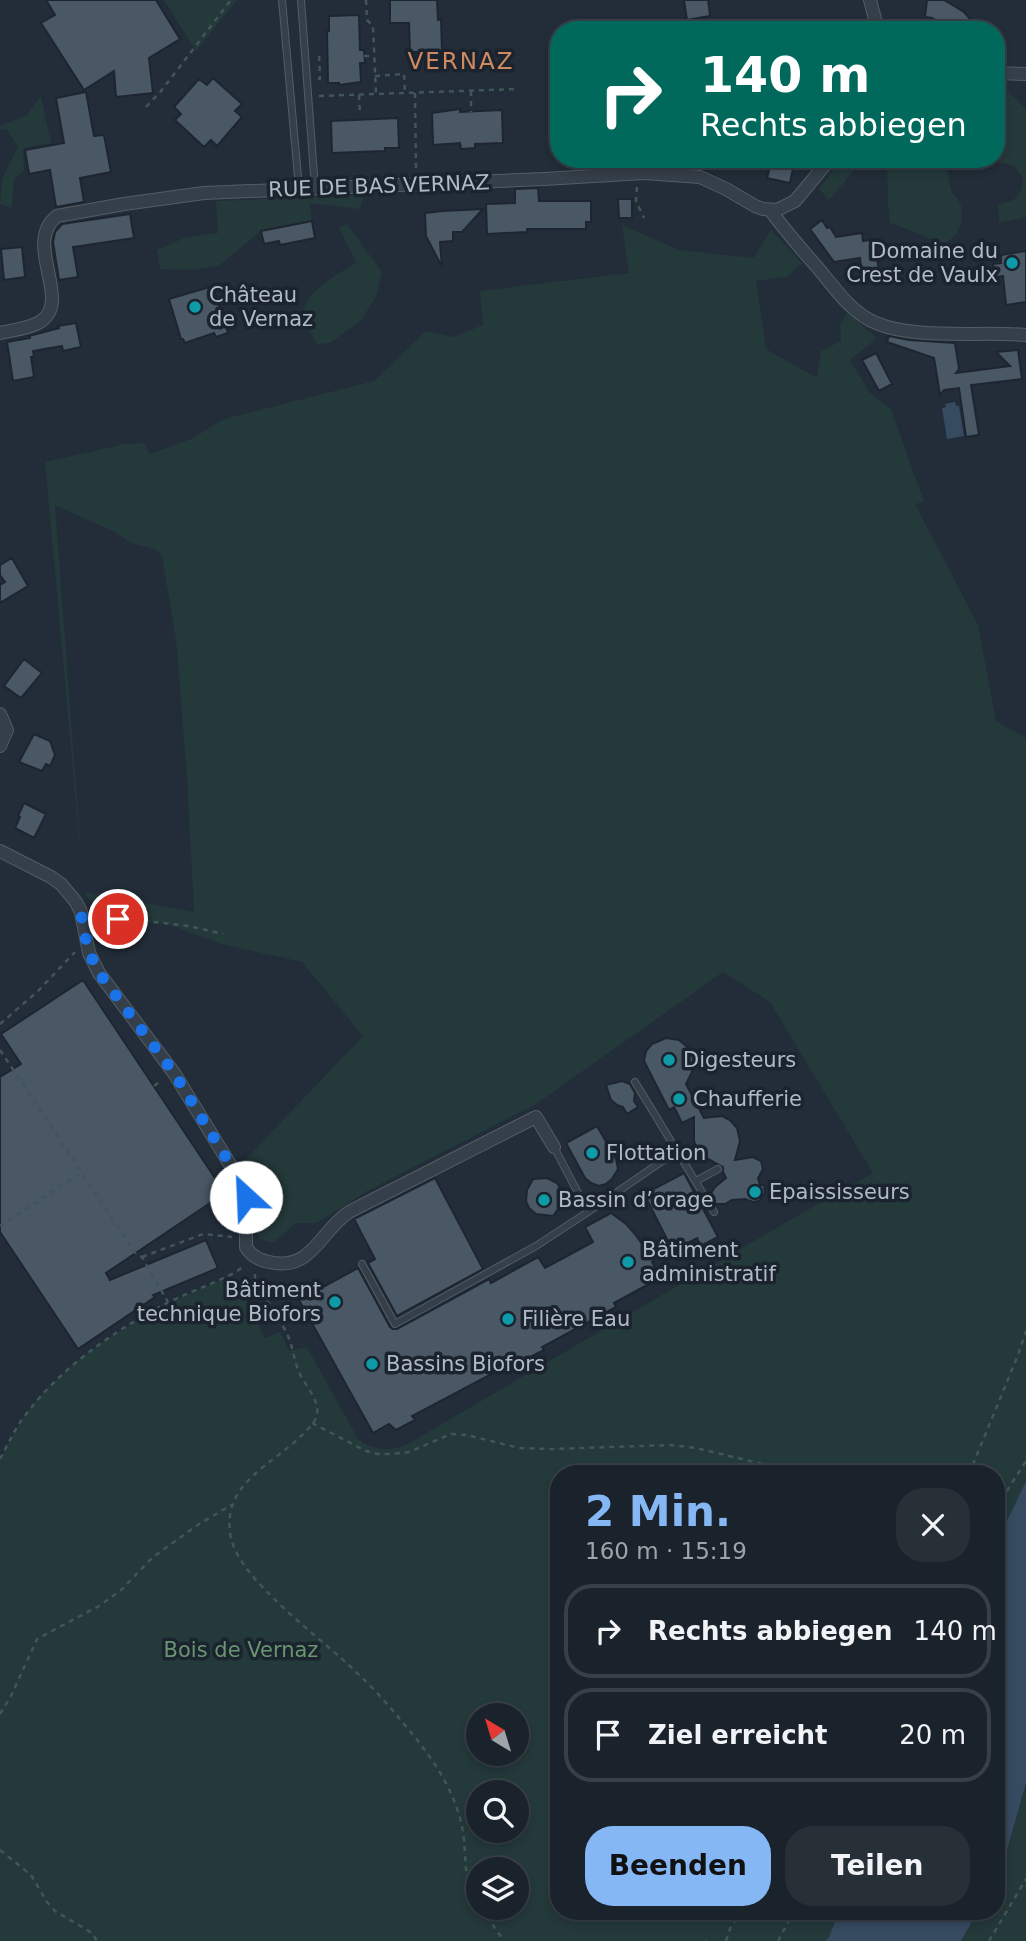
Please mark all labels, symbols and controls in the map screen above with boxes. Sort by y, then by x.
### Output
text: 140 m [700,47,870,104]
district label: VERNAZ [408,48,514,74]
icon: right [585,49,676,140]
text: Rechts abbiegen [700,106,967,144]
street label: RUE DE BAS VERNAZ [268,170,490,202]
place label: Domaine du Crest de Vaulx [846,239,998,287]
marker: Domaine du Crest de Vaulx [1004,255,1020,271]
place label: Château de Vernaz [209,283,313,331]
marker: Château de Vernaz [187,299,203,315]
pin [88,889,148,949]
icon: arrive [99,900,137,938]
place label: Digesteurs [683,1048,796,1072]
marker: Digesteurs [661,1052,677,1068]
place label: Chaufferie [693,1087,802,1111]
marker: Chaufferie [671,1091,687,1107]
place label: Flottation [606,1141,706,1165]
marker: Flottation [584,1145,600,1161]
position arrow [209,1160,283,1234]
place label: Epaississeurs [769,1180,910,1204]
marker: Epaississeurs [747,1184,763,1200]
place label: Bassin d’orage [558,1188,714,1212]
marker: Bassin d’orage [536,1192,552,1208]
place label: Bâtiment administratif [642,1238,776,1286]
marker: Bâtiment administratif [620,1254,636,1270]
place label: Bâtiment technique Biofors [137,1278,321,1326]
marker: Bâtiment technique Biofors [327,1294,343,1310]
place label: Filière Eau [522,1307,630,1331]
marker: Filière Eau [500,1311,516,1327]
place label: Bassins Biofors [386,1352,545,1376]
marker: Bassins Biofors [364,1356,380,1372]
text: 2 Min. [585,1487,731,1536]
button: close [896,1488,970,1562]
text: 160 m · 15:19 [585,1538,747,1564]
icon: right [589,1612,627,1650]
text: Rechts abbiegen [648,1616,893,1646]
text: 140 m [914,1616,997,1646]
park label: Bois de Vernaz [164,1638,318,1662]
north arrow [466,1703,528,1766]
map controls [466,1703,529,1920]
icon: arrive [589,1716,627,1754]
text: Ziel erreicht [648,1720,828,1750]
text: 20 m [899,1720,966,1750]
button: search [466,1780,529,1843]
button: Beenden [585,1826,771,1906]
button: Teilen [785,1826,970,1906]
button: layers [466,1857,529,1920]

